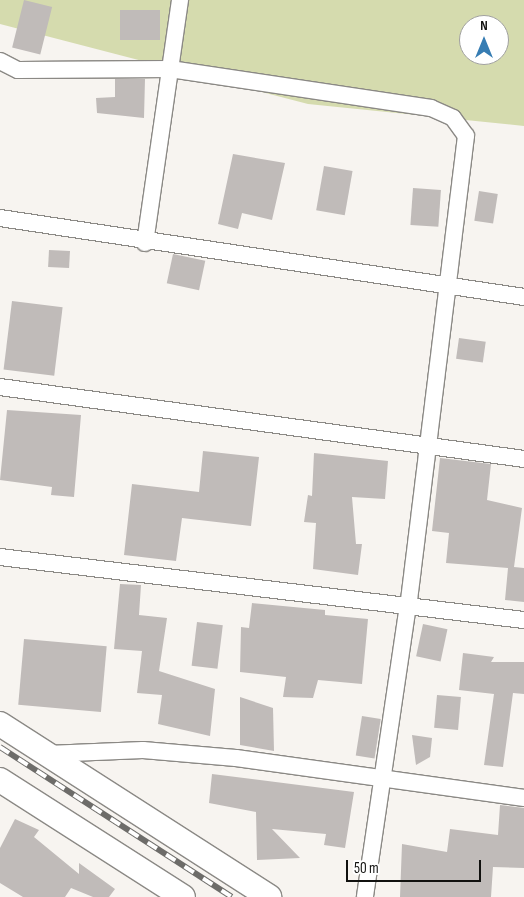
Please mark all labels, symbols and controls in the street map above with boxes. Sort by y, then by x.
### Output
north arrow [459,15,509,65]
text: N [480,17,488,34]
scale bar [349,850,484,882]
text: 50 m [354,859,379,878]

